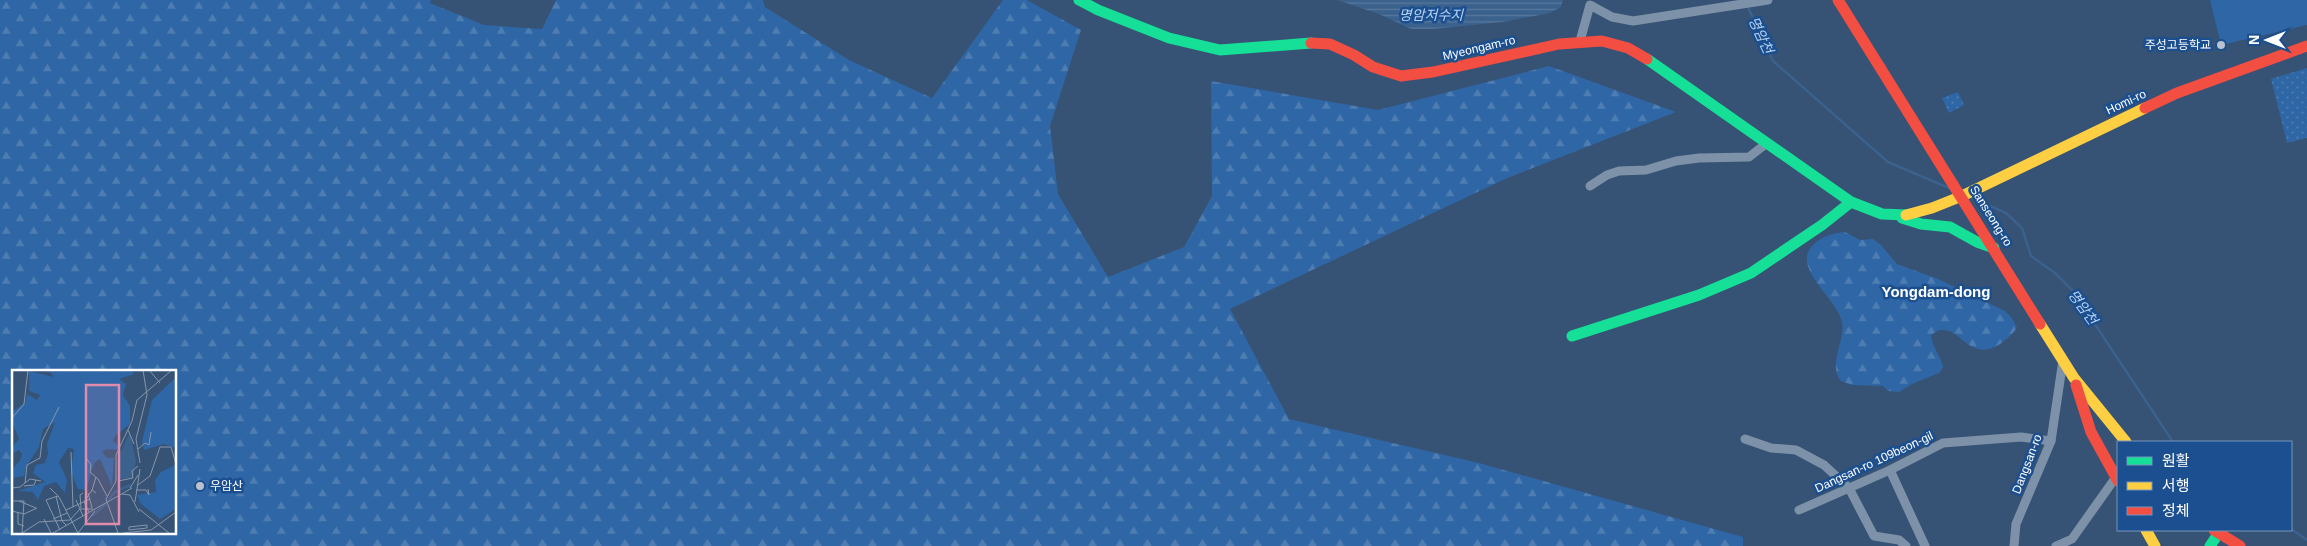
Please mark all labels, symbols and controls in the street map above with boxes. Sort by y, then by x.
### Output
water label: 명암저수지 [1399,7,1464,23]
water label: 명암천 [1746,14,1777,57]
north arrow [2242,15,2292,65]
street label: Myeongam-ro [1441,33,1517,63]
text: N [2246,35,2262,45]
place label: 주성고등학교 [2145,38,2211,52]
marker: 주성고등학교 [2215,39,2227,51]
street label: Homi-ro [2104,87,2149,117]
street label: Sanseong-ro [1967,183,2015,249]
district label: Yongdam-dong [1882,283,1990,300]
water label: 명암천 [2065,287,2101,328]
inset map [12,370,176,534]
street label: Dangsan-ro 109beon-gil [1813,428,1935,496]
street label: Dangsan-ro [2009,432,2045,496]
legend [2117,441,2292,531]
text: 원활 [2162,452,2190,469]
text: 서행 [2162,477,2190,494]
place label: 우암산 [210,479,243,493]
marker: 우암산 [194,480,206,492]
text: 정체 [2162,502,2190,519]

